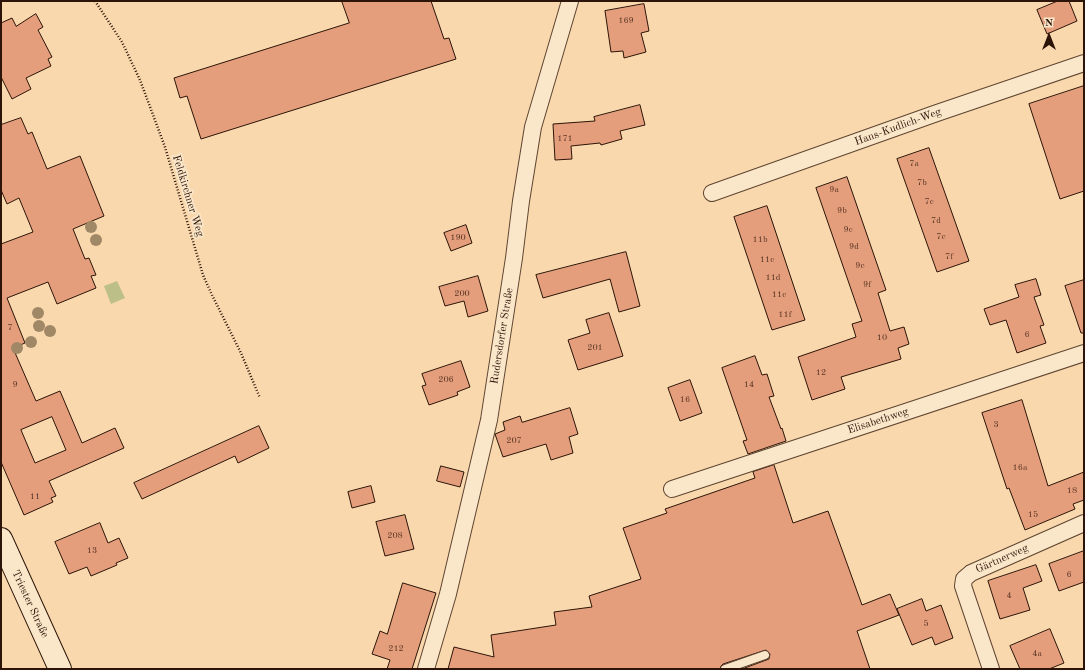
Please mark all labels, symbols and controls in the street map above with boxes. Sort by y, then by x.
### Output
house number: 169 [618,16,634,26]
north arrow [1029,16,1069,56]
text: N [1045,18,1053,29]
street label: Hans-Kudlich-Weg [853,105,943,149]
house number: 171 [557,134,573,144]
street label: Feldkirchner Weg [169,154,207,238]
house number: 7a [909,159,919,169]
house number: 7b [917,178,927,188]
house number: 9a [829,185,839,195]
house number: 7c [924,197,934,207]
house number: 9b [837,206,847,216]
house number: 7d [931,216,941,226]
house number: 9c [843,225,853,235]
house number: 7e [936,232,946,242]
house number: 190 [450,233,466,243]
house number: 11b [752,235,768,245]
house number: 9d [849,242,859,252]
house number: 7f [945,252,953,262]
house number: 11c [760,255,774,265]
house number: 9e [855,261,865,271]
house number: 11d [765,273,781,283]
house number: 9f [863,280,871,290]
street label: Rudersdorfer Straße [488,287,516,385]
house number: 200 [454,289,470,299]
house number: 11e [772,290,786,300]
house number: 11f [778,310,792,320]
house number: 7 [7,323,13,333]
house number: 6 [1024,330,1030,340]
house number: 10 [877,333,887,343]
house number: 201 [587,343,603,353]
house number: 12 [816,368,826,378]
house number: 206 [438,375,454,385]
house number: 9 [12,380,18,390]
house number: 14 [744,380,754,390]
house number: 16 [680,395,690,405]
street label: Elisabethweg [846,405,910,437]
house number: 3 [993,420,999,430]
house number: 207 [506,436,522,446]
house number: 16a [1013,463,1027,473]
house number: 18 [1067,486,1077,496]
house number: 11 [30,492,40,502]
house number: 15 [1028,510,1038,520]
house number: 208 [387,531,403,541]
street label: Gärtnerweg [974,542,1030,576]
house number: 13 [87,546,97,556]
street label: Triester Straße [9,568,51,640]
house number: 6 [1066,570,1072,580]
house number: 4 [1006,591,1012,601]
house number: 5 [923,619,929,629]
house number: 212 [388,644,404,654]
house number: 4a [1032,649,1042,659]

